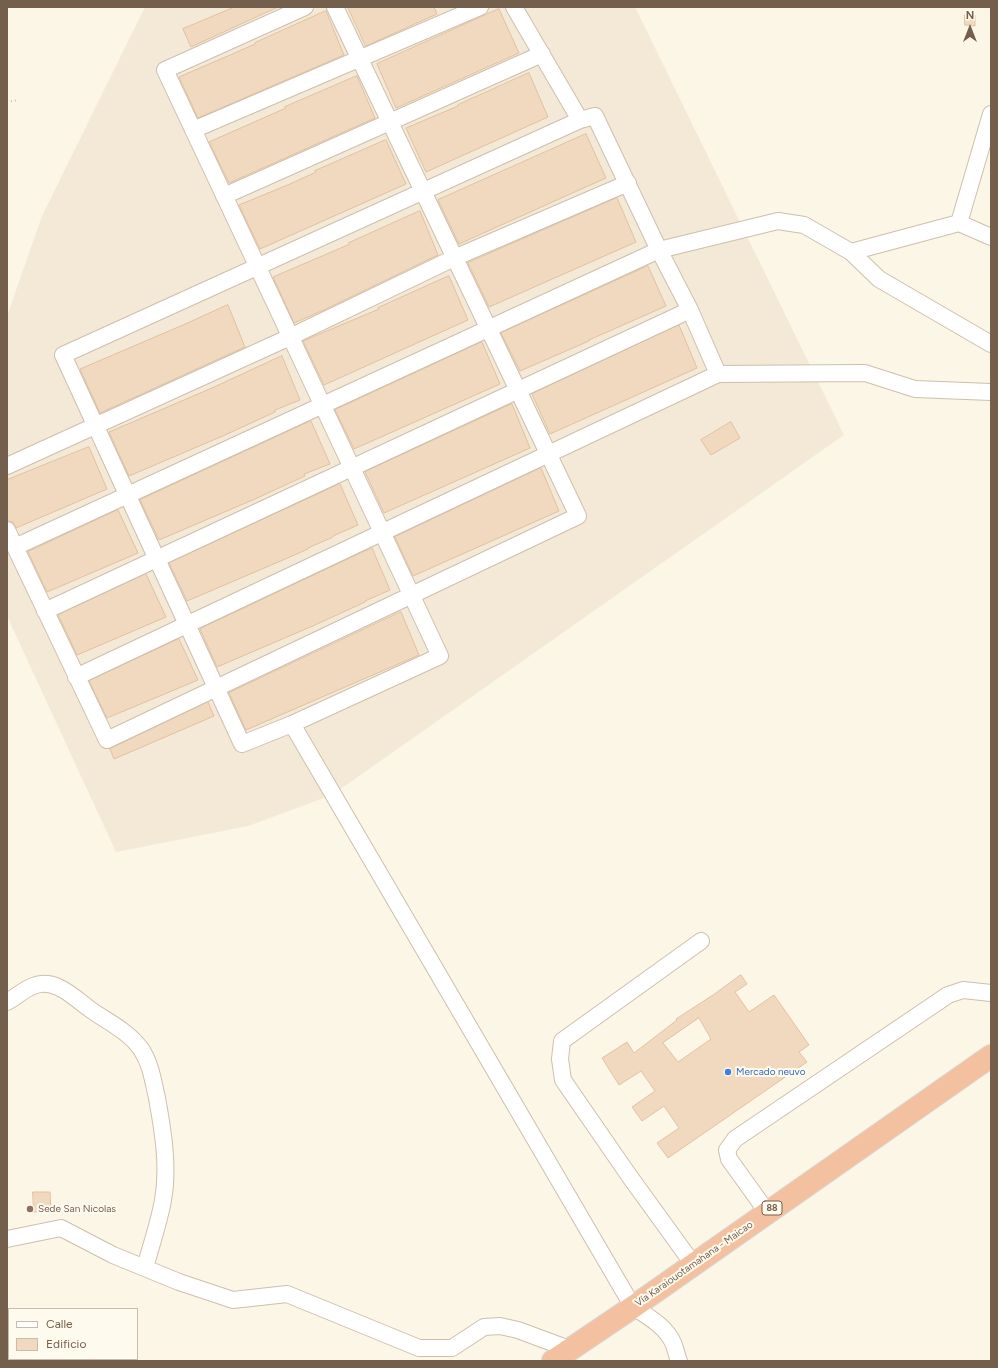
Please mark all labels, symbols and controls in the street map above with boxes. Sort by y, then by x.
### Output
north arrow [950,8,990,48]
text: N [966,9,974,22]
place label: Mercado neuvo [736,1066,805,1078]
marker: Mercado neuvo [723,1067,733,1077]
road number: 88 [762,1201,782,1215]
place label: Sede San Nicolas [38,1203,116,1215]
marker: Sede San Nicolas [25,1204,35,1214]
street label: Vía Karaiouotamahana - Maicao [633,1219,755,1309]
legend [8,1308,138,1360]
text: Calle [46,1317,73,1331]
text: Edificio [46,1337,86,1351]

